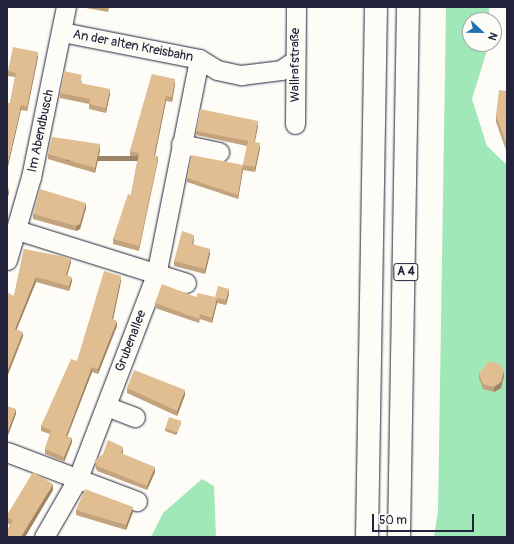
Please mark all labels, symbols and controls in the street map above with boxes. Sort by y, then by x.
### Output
north arrow [462,12,502,52]
street label: An der alten Kreisbahn [71,27,195,65]
street label: Wallrafstraße [287,28,303,102]
text: N [485,30,500,42]
street label: Im Abendbusch [25,88,57,174]
road number: A 4 [393,262,419,282]
street label: Grubenallee [112,308,150,374]
scale bar [374,506,476,532]
text: 50 m [379,513,407,528]

